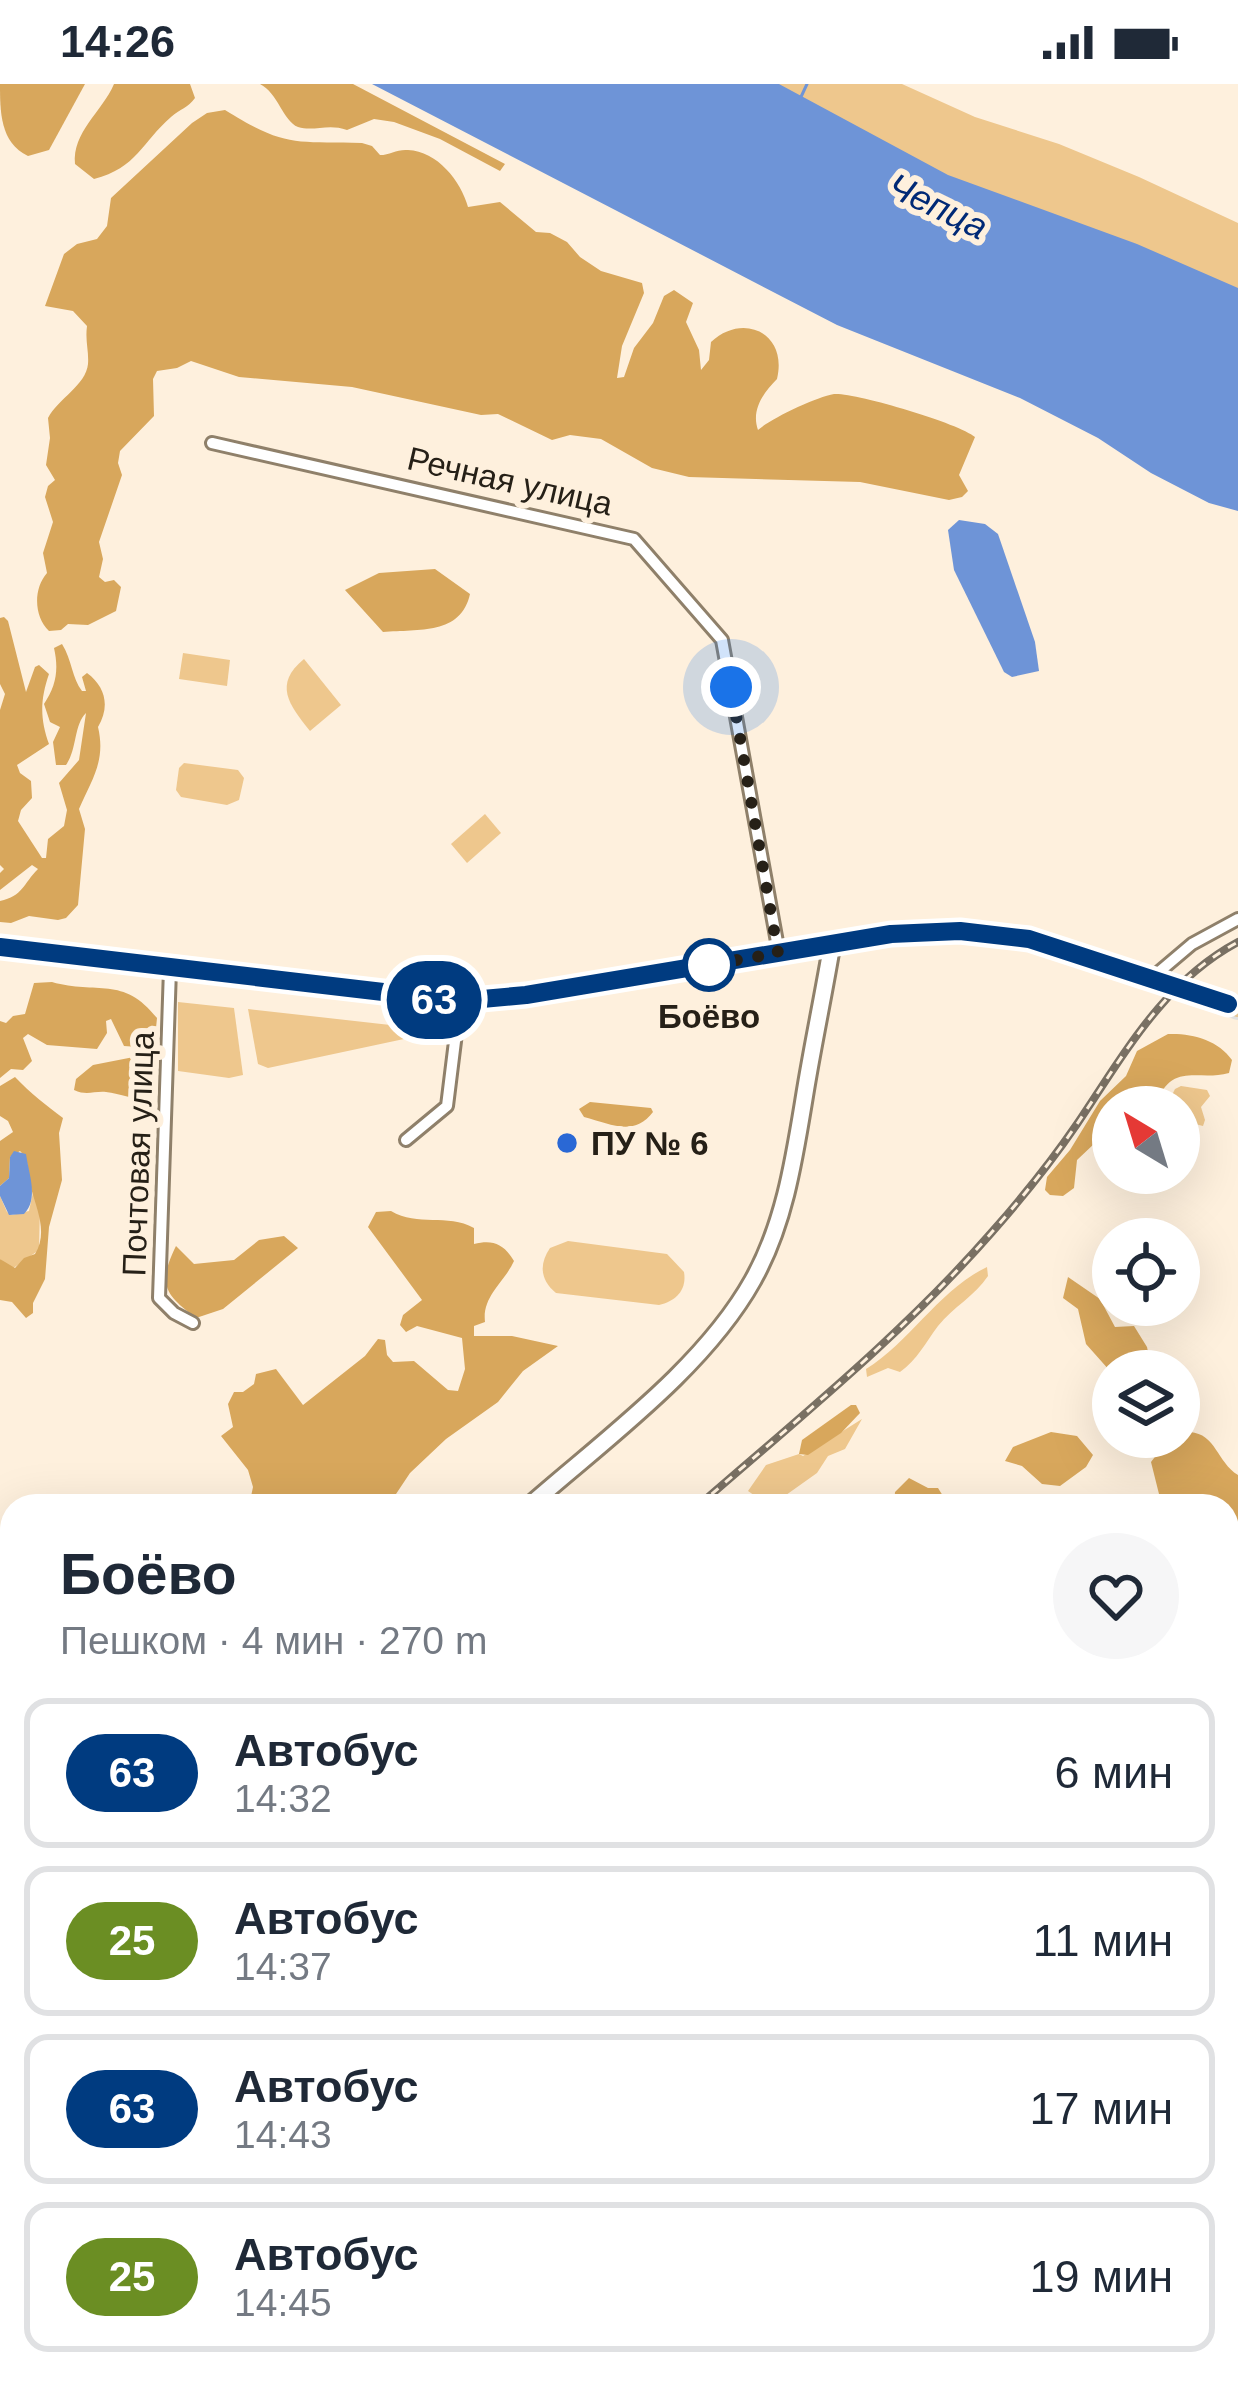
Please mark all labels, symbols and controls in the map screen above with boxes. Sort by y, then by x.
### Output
text: 14:26 [60,16,175,67]
water label: Чепца [882,165,994,247]
street label: Речная улица [404,439,617,523]
your location [701,657,761,717]
marker: Боёво [684,940,734,990]
line badge: 63 [380,961,488,1039]
text: 63 [411,976,457,1023]
place label: Боёво [658,998,760,1035]
street label: Почтовая улица [115,1030,161,1277]
north arrow [1092,1086,1200,1194]
map controls [1092,1086,1200,1458]
place label: ПУ № 6 [591,1125,709,1162]
marker: ПУ № 6 [554,1130,580,1156]
button: locate [1092,1218,1200,1326]
button: layers [1092,1350,1200,1458]
button: heart [1053,1533,1179,1659]
text: Боёво [60,1542,237,1606]
text: Пешком · 4 мин · 270 m [60,1619,487,1662]
text: Автобус [234,1725,419,1776]
text: 6 мин [1055,1747,1173,1798]
text: 63 [109,1749,155,1796]
text: 14:32 [234,1777,332,1820]
text: Автобус [234,1893,419,1944]
text: 11 мин [1033,1915,1173,1966]
text: 25 [109,1917,155,1964]
text: 14:37 [234,1945,332,1988]
text: Автобус [234,2061,419,2112]
text: 17 мин [1030,2083,1173,2134]
text: 63 [109,2085,155,2132]
text: 14:43 [234,2113,332,2156]
text: Автобус [234,2229,419,2280]
text: 19 мин [1030,2251,1173,2302]
text: 25 [109,2253,155,2300]
text: 14:45 [234,2281,332,2324]

